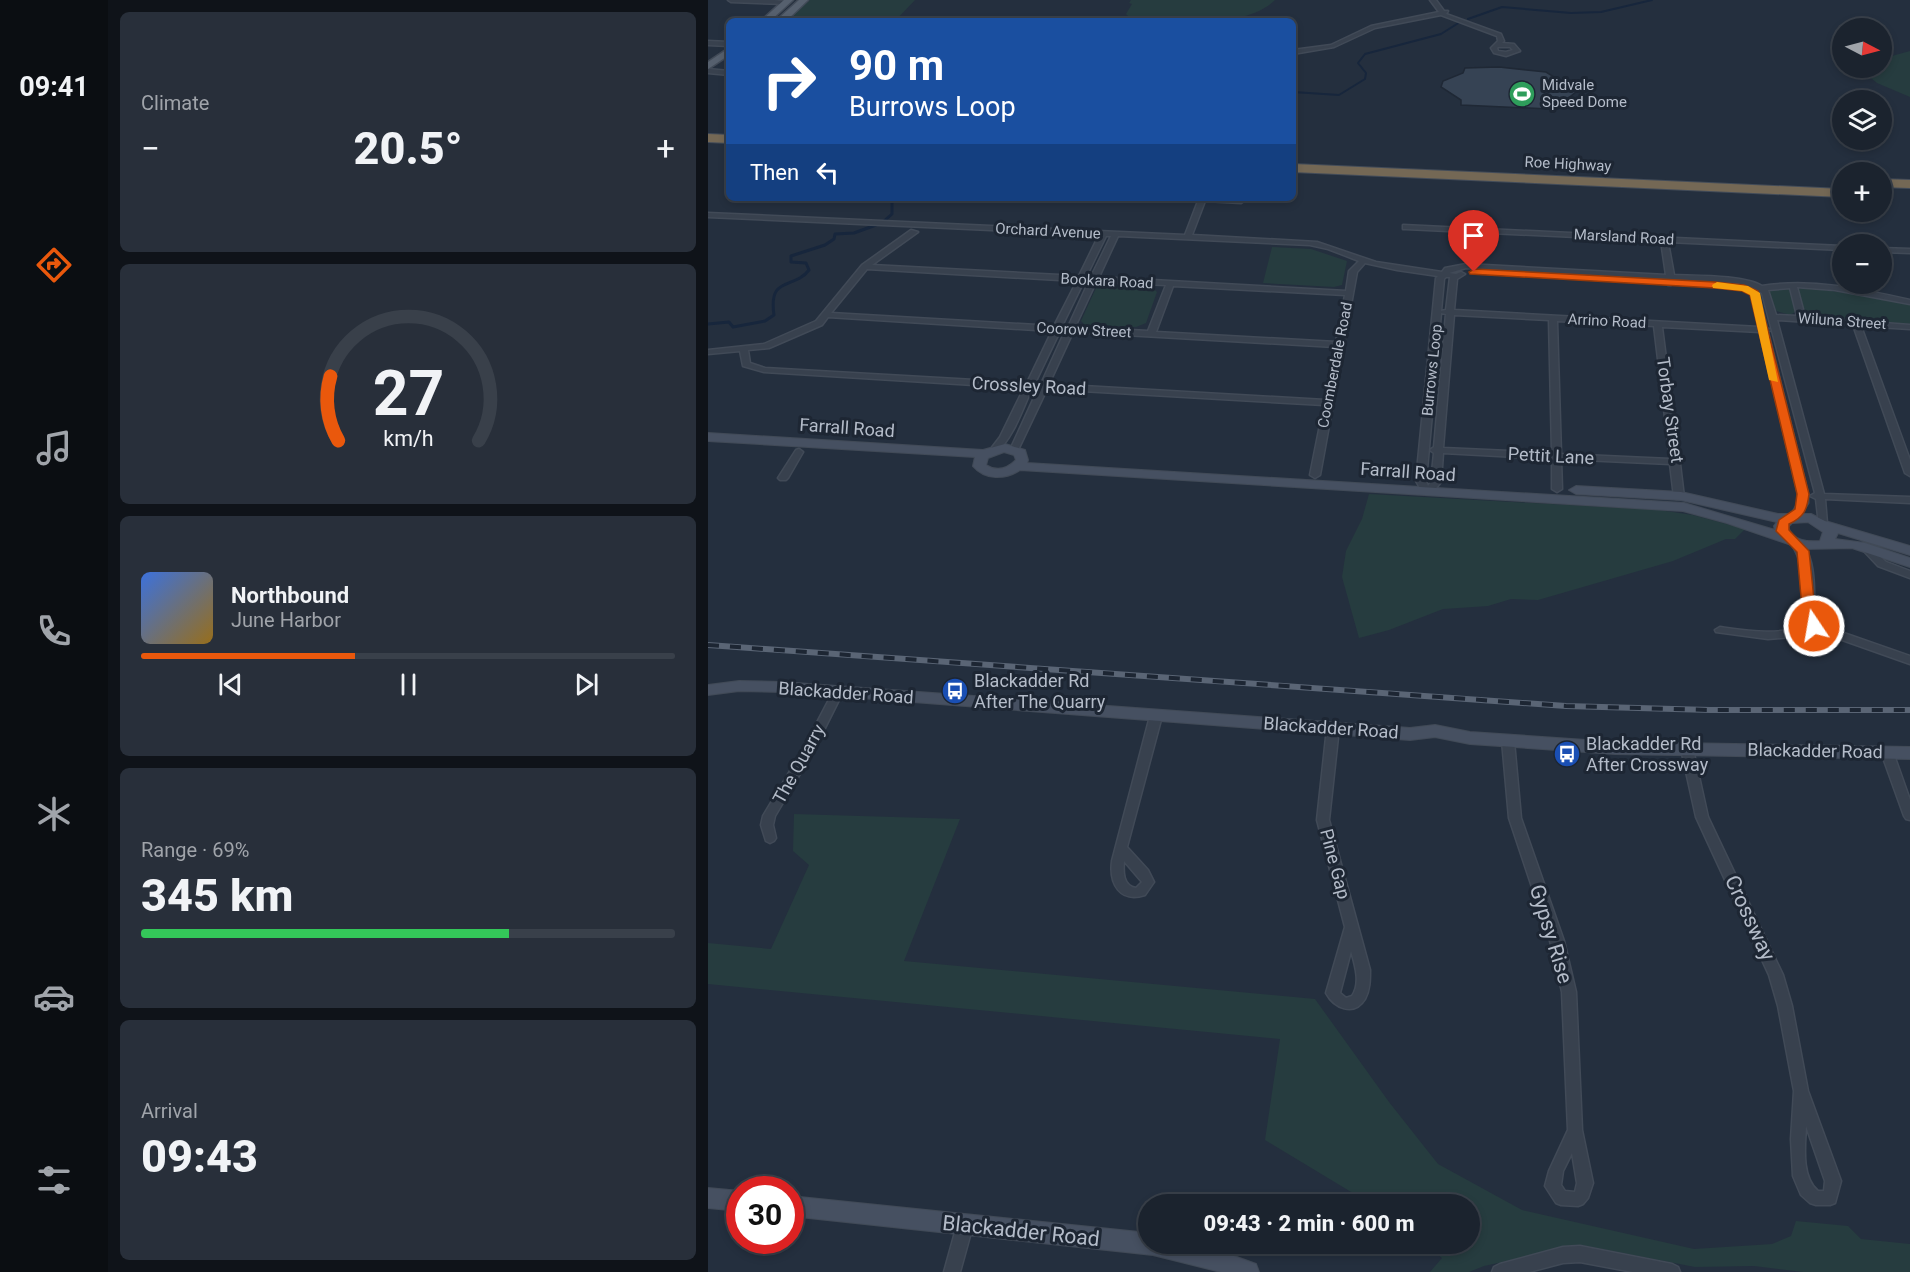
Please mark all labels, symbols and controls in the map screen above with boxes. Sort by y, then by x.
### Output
north arrow [1832,18,1892,78]
map controls [1832,18,1892,294]
text: 90 m [849,41,944,90]
icon: right [750,42,828,120]
text: 09:41 [19,71,89,103]
place label: Midvale Speed Dome [1542,76,1627,111]
sports icon: Midvale Speed Dome [1507,79,1537,109]
button: layers [1832,90,1892,150]
text: Climate [141,91,209,115]
text: Burrows Loop [849,91,1016,123]
text: 20.5° [354,122,463,175]
text: − [141,129,160,168]
text: + [656,129,675,168]
street label: Roe Highway [1524,153,1612,175]
icon: left [811,156,844,189]
text: Then [750,160,799,185]
button: + [1832,162,1892,222]
pin [1448,210,1499,272]
street label: Orchard Avenue [995,219,1101,243]
icon: arrive [1457,219,1490,252]
street label: Marsland Road [1573,225,1675,249]
button: − [1832,234,1892,294]
icon: directions [33,244,75,286]
street label: Bookara Road [1060,270,1154,292]
street label: Coomberdale Road [1314,301,1356,429]
street label: Wiluna Street [1797,309,1887,333]
street label: Arrino Road [1567,310,1647,332]
street label: Coorow Street [1036,319,1132,341]
street label: Burrows Loop [1418,323,1446,417]
street label: Torbay Street [1653,356,1688,464]
text: 27 [372,357,444,430]
street label: Crossley Road [971,372,1087,399]
street label: Farrall Road [799,414,895,441]
text: km/h [383,426,433,451]
icon: music [33,427,75,469]
street label: Pettit Lane [1507,443,1595,468]
street label: Farrall Road [1360,458,1456,485]
text: Northbound [231,583,349,608]
position arrow [1782,594,1846,658]
text: June Harbor [231,608,341,632]
icon: phone [33,610,75,652]
icon: previous [214,668,247,701]
icon: pause [392,668,425,701]
icon: next [570,668,603,701]
place label: Blackadder Rd After The Quarry [974,670,1106,712]
bus stop icon: Blackadder Rd After The Quarry [940,676,970,706]
street label: Blackadder Road [778,677,914,708]
street label: Blackadder Road [1263,712,1399,743]
street label: The Quarry [768,720,829,807]
place label: Blackadder Rd After Crossway [1586,733,1709,775]
bus stop icon: Blackadder Rd After Crossway [1552,739,1582,769]
street label: Blackadder Road [1747,739,1883,762]
icon: climate [33,793,75,835]
street label: Pine Gap [1316,826,1355,901]
text: Range · 69% [141,838,249,862]
text: 345 km [141,869,293,922]
street label: Crossway [1720,872,1780,964]
street label: Gypsy Rise [1525,882,1577,986]
icon: car [33,976,75,1018]
text: Arrival [141,1099,198,1123]
text: 09:43 [141,1130,258,1183]
icon: filters [33,1159,75,1201]
speed limit sign: 30 [726,1176,804,1254]
street label: Blackadder Road [941,1211,1101,1251]
text: 09:43 · 2 min · 600 m [1204,1211,1414,1236]

